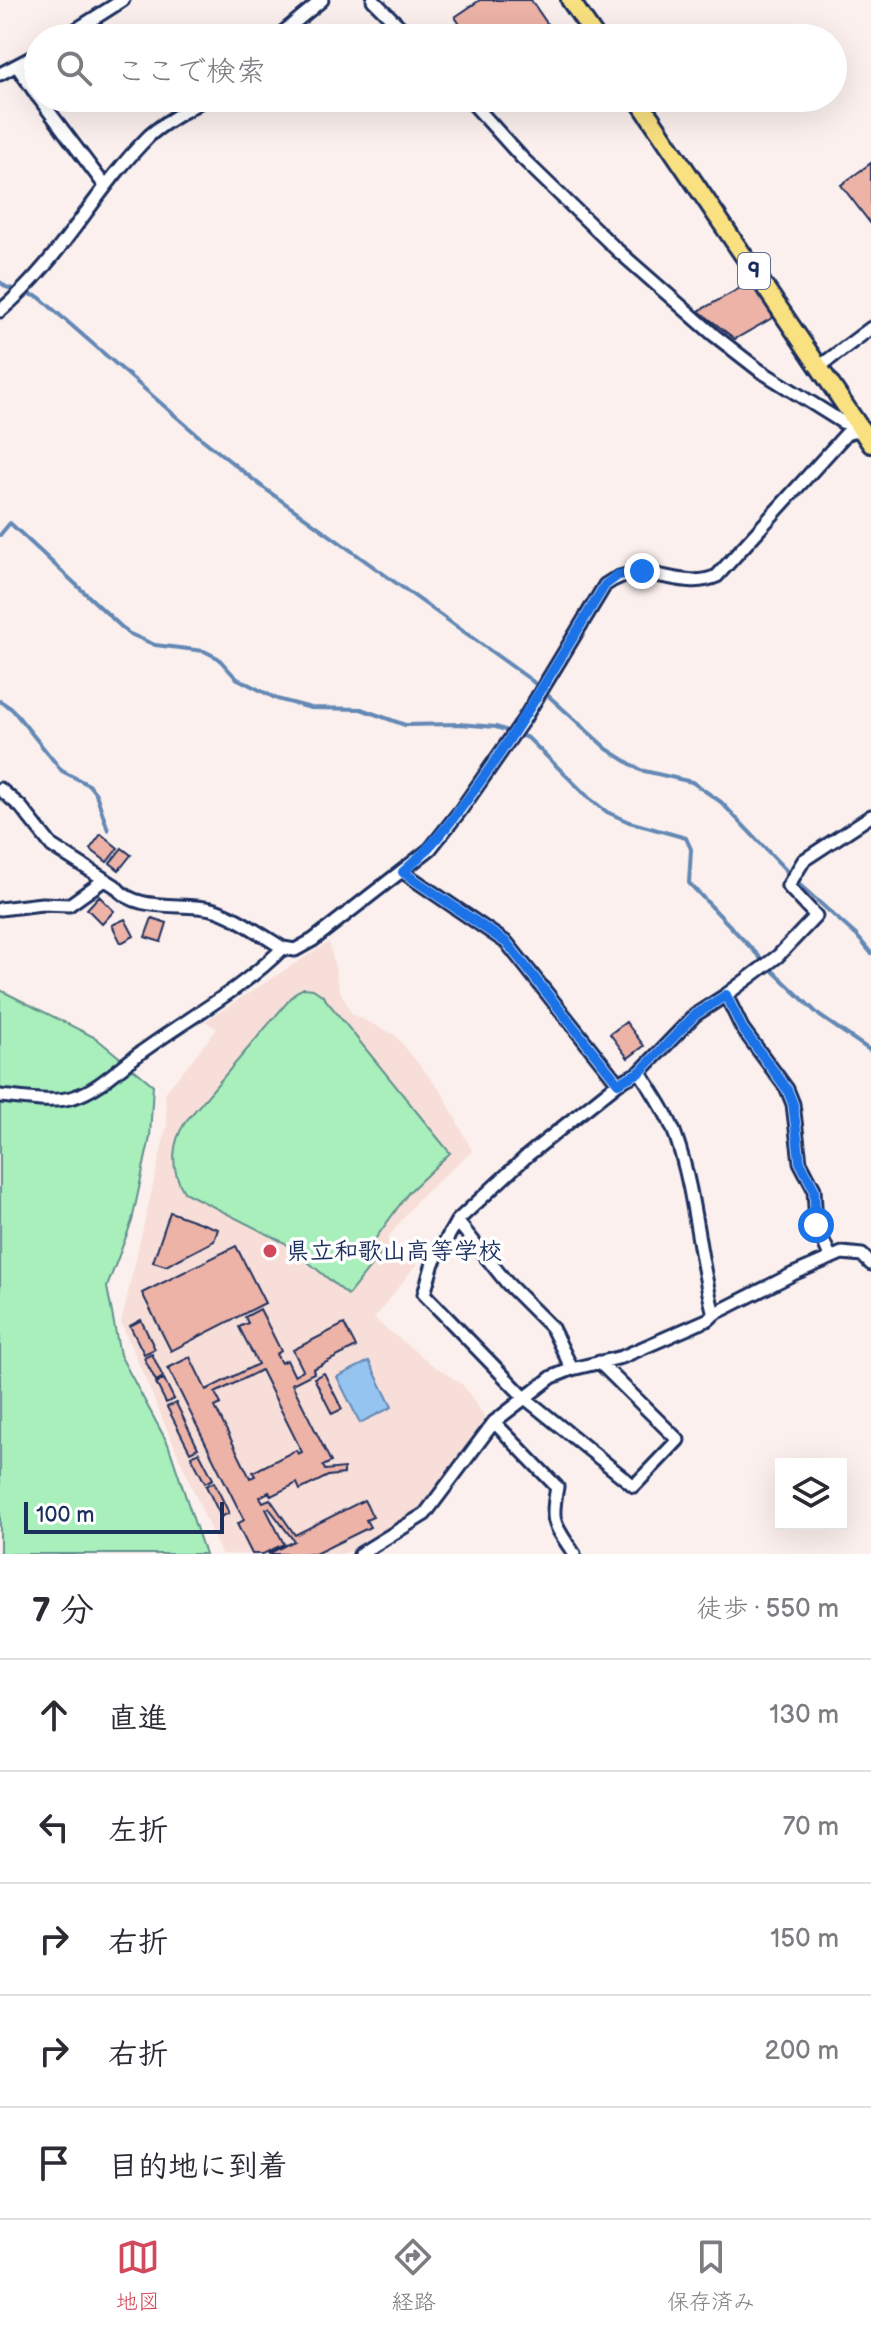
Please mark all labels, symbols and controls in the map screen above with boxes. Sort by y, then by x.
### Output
search box [24,24,847,112]
icon: search [52,46,96,90]
text: ここで検索 [116,54,266,90]
road number: 9 [738,253,770,289]
route end [624,553,660,589]
route start [798,1207,834,1243]
place label: 県立和歌山高等学校 [286,1237,502,1266]
marker: 県立和歌山高等学校 [261,1242,279,1260]
map controls [775,1458,847,1530]
button: layers [775,1458,847,1530]
scale bar [24,1498,224,1534]
text: 100 m [36,1502,95,1529]
text: 7 分 [32,1590,94,1631]
text: 徒歩 · 550 m [696,1594,839,1625]
icon: ahead [32,1693,76,1737]
text: 130 m [769,1700,839,1731]
text: 直進 [108,1701,168,1737]
icon: left [32,1805,76,1849]
text: 70 m [782,1812,839,1843]
text: 左折 [108,1813,168,1849]
icon: right [32,1917,76,1961]
text: 150 m [770,1924,839,1955]
text: 右折 [108,1925,168,1961]
icon: right [32,2029,76,2073]
text: 200 m [765,2036,839,2067]
text: 右折 [108,2037,168,2073]
icon: arrive [32,2141,76,2185]
text: 目的地に到着 [108,2149,288,2185]
tab: 地図 [116,2235,160,2316]
tab: 経路 [391,2235,435,2316]
tab: 保存済み [667,2235,755,2316]

